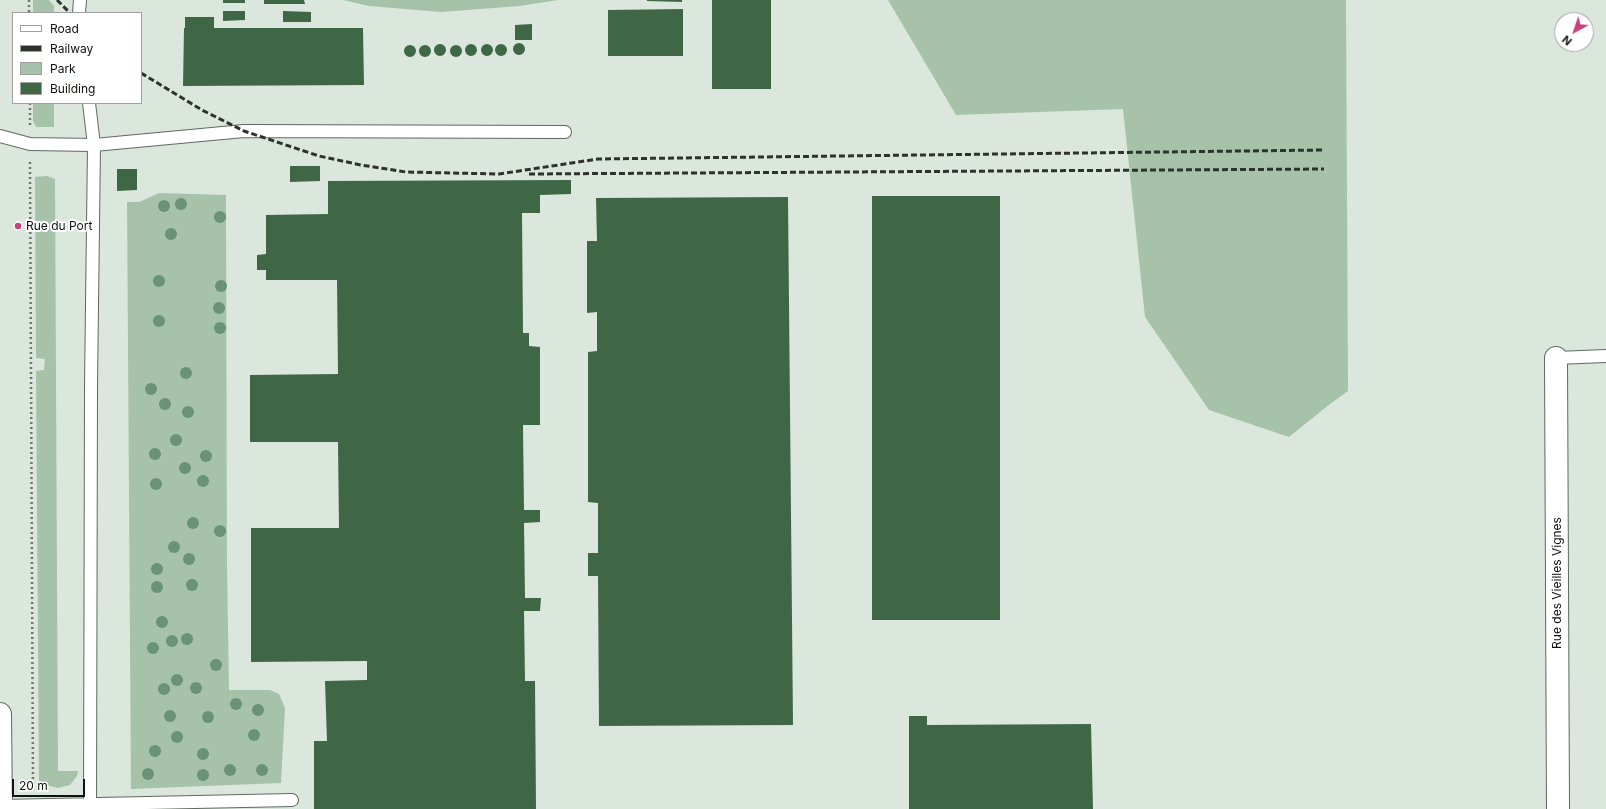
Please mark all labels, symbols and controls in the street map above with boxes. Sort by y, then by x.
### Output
legend [12,12,142,104]
north arrow [1554,12,1594,52]
text: Road [50,21,79,36]
text: N [1559,32,1575,48]
text: Railway [50,41,93,56]
text: Park [50,61,76,76]
text: Building [50,81,95,96]
place label: Rue du Port [26,219,92,233]
marker: Rue du Port [13,221,23,231]
street label: Rue des Vieilles Vignes [1550,517,1564,649]
scale bar [14,771,87,797]
text: 20 m [19,778,48,793]

